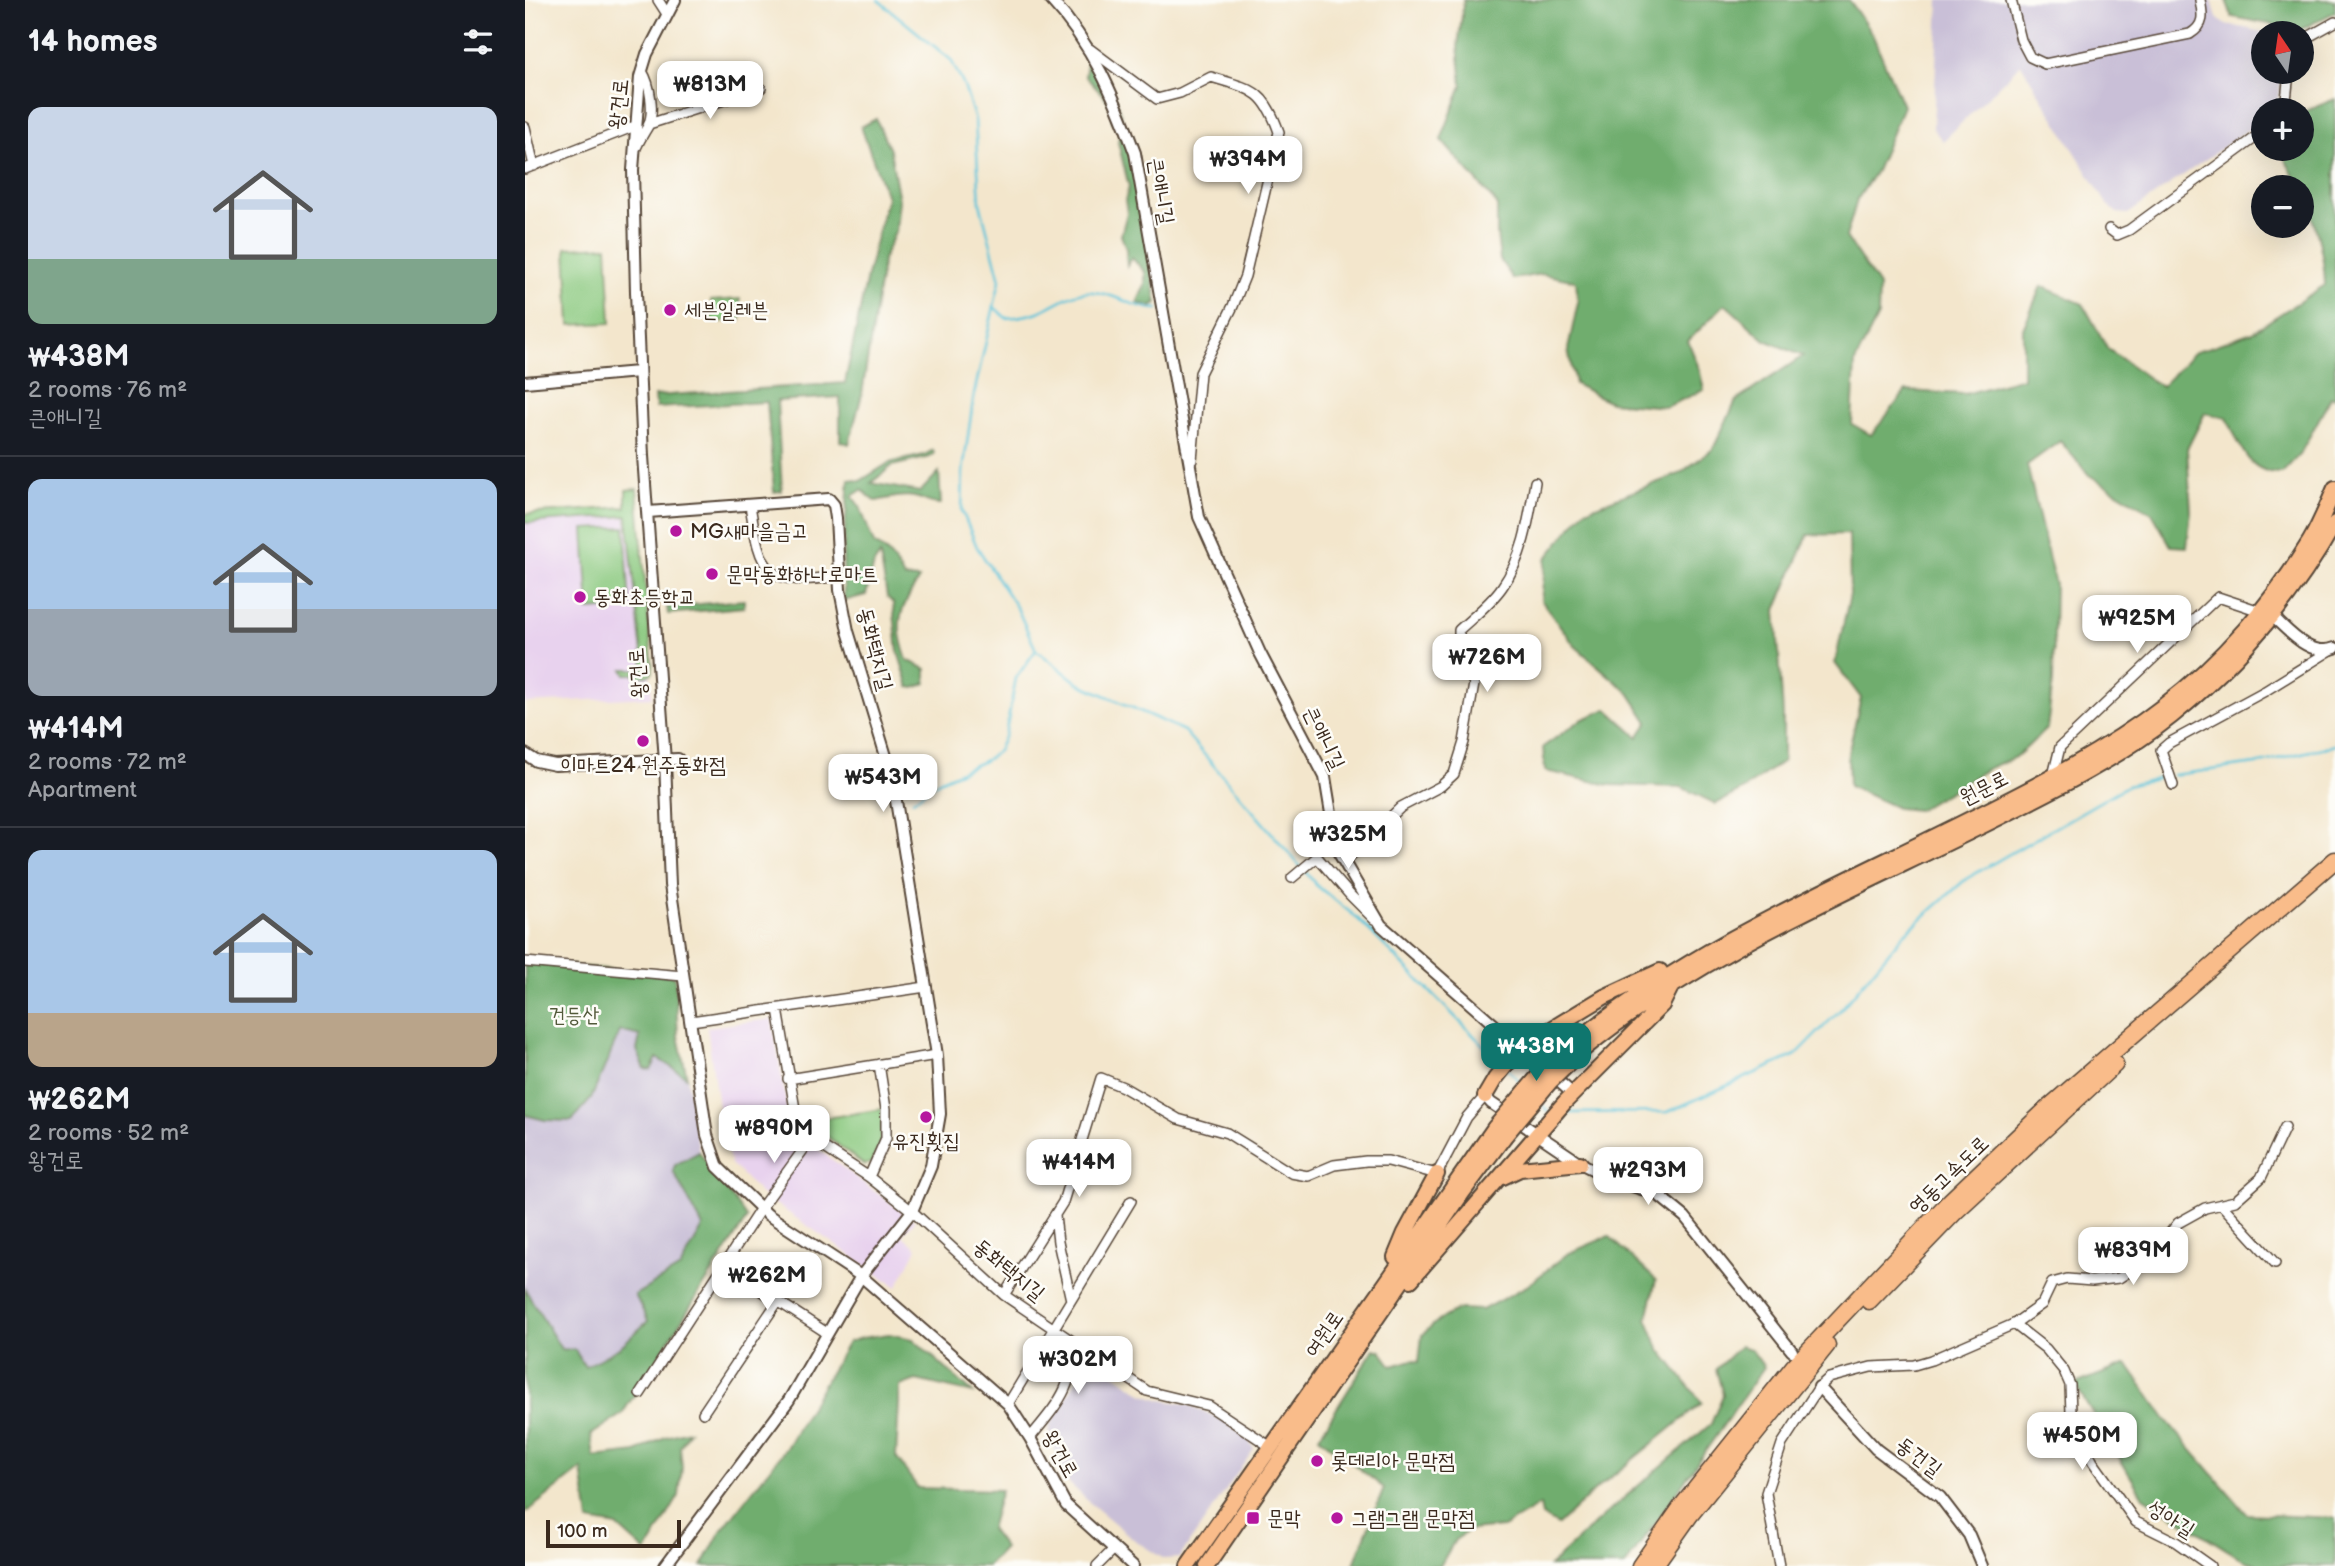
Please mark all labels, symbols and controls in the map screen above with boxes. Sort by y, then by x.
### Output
north arrow [2251,21,2313,84]
map controls [2251,21,2314,238]
icon: filters [459,23,497,61]
text: 14 homes [28,24,157,60]
pin: ₩813M [661,61,759,121]
text: ₩813M [673,70,747,98]
street label: 왕건로 [604,77,634,131]
button: + [2251,98,2314,161]
pin: ₩394M [1199,136,1297,196]
text: ₩394M [1209,145,1287,173]
icon: home [200,152,326,278]
street label: 큰애니길 [1143,156,1179,227]
button: − [2251,175,2314,238]
place label: 세븐일레븐 [684,298,769,323]
marker: 세븐일레븐 [662,302,678,318]
text: ₩438M [28,339,129,375]
text: 2 rooms · 76 m² [28,376,187,404]
text: 큰애니길 [28,404,102,432]
place label: MG새마을금고 [690,519,808,544]
marker: MG새마을금고 [668,523,684,539]
icon: home [200,525,326,651]
place label: 문막동화하나로마트 [726,562,878,587]
marker: 문막동화하나로마트 [704,566,720,582]
place label: 동화초등학교 [594,585,695,610]
marker: 동화초등학교 [572,589,588,605]
pin: ₩925M [2088,596,2186,655]
text: ₩925M [2098,604,2176,632]
street label: 동화택지길 [852,605,898,693]
pin: ₩726M [1438,634,1536,694]
text: ₩726M [1448,643,1526,671]
street label: 왕건로 [624,647,652,699]
street label: 큰애니길 [1298,702,1350,774]
text: ₩414M [28,711,124,747]
marker: 이마트24 원주동화점 [635,733,651,749]
text: 2 rooms · 72 m² [28,748,187,776]
place label: 이마트24 원주동화점 [560,753,726,778]
pin: ₩543M [834,754,932,814]
text: ₩543M [844,763,922,791]
street label: 원문로 [1956,765,2012,811]
text: Apartment [28,776,137,804]
pin: ₩325M [1299,812,1397,871]
text: ₩325M [1309,820,1387,848]
icon: home [200,895,326,1021]
park label: 건등산 [549,1003,599,1028]
pin: ₩438M [1487,1024,1585,1083]
text: ₩438M [1497,1032,1575,1060]
text: ₩262M [28,1082,130,1118]
pin: ₩890M [725,1106,823,1165]
marker: 유진횟집 [918,1109,934,1125]
text: ₩890M [735,1114,813,1142]
text: 2 rooms · 52 m² [28,1119,189,1147]
place label: 유진횟집 [892,1129,960,1154]
street label: 영동고속도로 [1904,1131,1994,1219]
pin: ₩414M [1030,1140,1128,1199]
text: 왕건로 [28,1147,84,1175]
text: ₩414M [1042,1148,1116,1176]
pin: ₩293M [1599,1148,1697,1207]
text: ₩293M [1609,1156,1687,1184]
pin: ₩839M [2084,1228,2182,1287]
street label: 동화택지길 [968,1234,1050,1306]
text: ₩839M [2094,1236,2172,1264]
pin: ₩262M [718,1252,816,1312]
text: ₩262M [728,1261,806,1289]
street label: 여원로 [1299,1306,1349,1362]
pin: ₩302M [1029,1336,1127,1396]
text: ₩302M [1039,1345,1117,1373]
pin: ₩450M [2033,1412,2131,1472]
text: ₩450M [2043,1421,2121,1449]
street label: 왕건로 [1037,1426,1083,1482]
street label: 동건길 [1891,1432,1947,1482]
place label: 롯데리아 문막점 [1331,1449,1455,1474]
marker: 롯데리아 문막점 [1309,1453,1325,1469]
street label: 성아길 [2143,1495,2199,1543]
place label: 문막 [1267,1506,1301,1531]
place label: 그램그램 문막점 [1351,1506,1475,1531]
marker: 문막 [1245,1510,1261,1526]
marker: 그램그램 문막점 [1329,1510,1345,1526]
scale bar [546,1517,681,1549]
text: 100 m [557,1520,608,1543]

